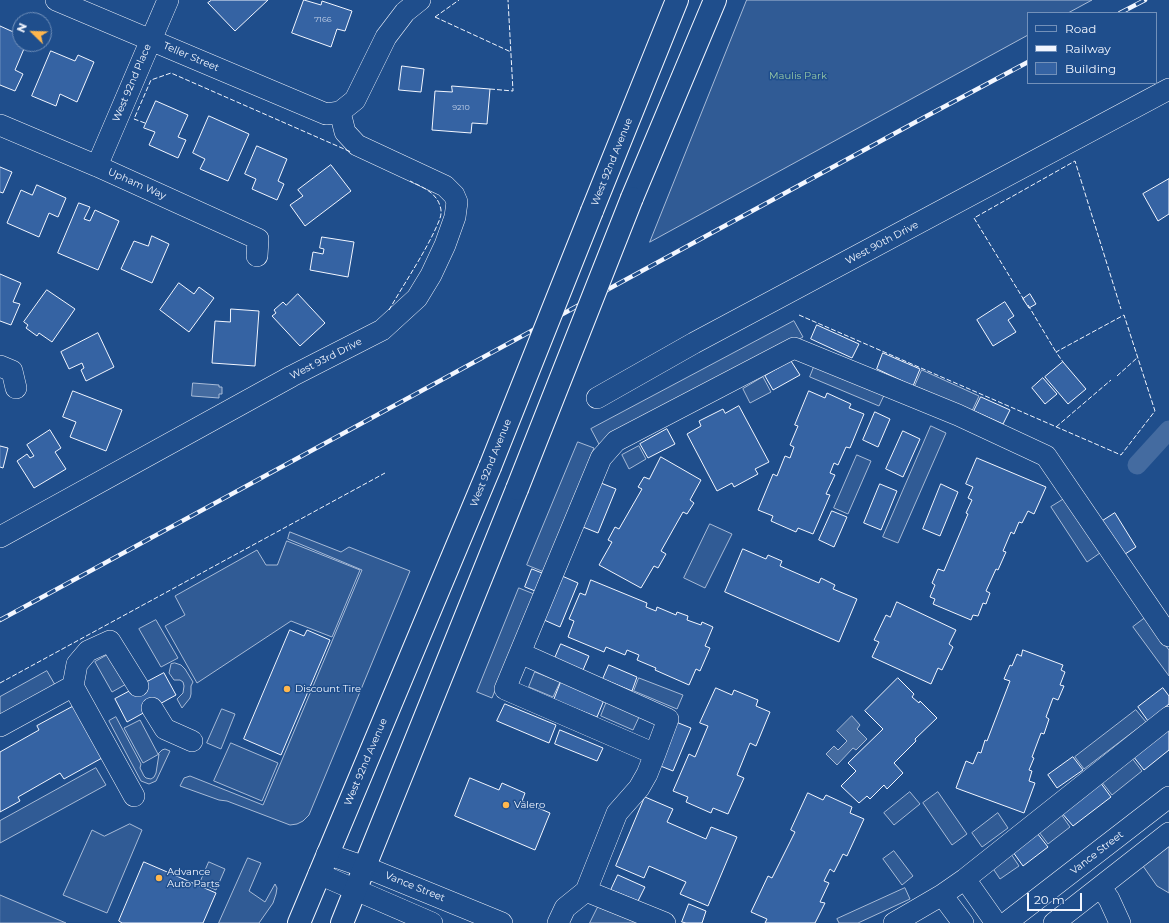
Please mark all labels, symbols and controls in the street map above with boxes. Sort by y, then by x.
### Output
north arrow [12,12,52,52]
legend [1027,12,1157,84]
house number: 7166 [314,15,332,25]
text: N [14,21,30,35]
text: Road [1065,21,1096,36]
street label: Teller Street [161,40,221,74]
text: Railway [1065,41,1111,56]
street label: West 92nd Place [110,42,154,124]
text: Building [1065,61,1116,76]
park label: Maulis Park [769,70,827,82]
house number: 9210 [452,103,470,113]
street label: West 92nd Avenue [589,116,635,208]
street label: Upham Way [106,166,168,202]
street label: West 90th Drive [844,219,920,267]
street label: West 93rd Drive [288,336,364,382]
street label: West 92nd Avenue [468,417,514,509]
place label: Discount Tire [295,683,361,695]
marker: Discount Tire [282,684,292,694]
street label: West 92nd Avenue [342,716,390,808]
place label: Valero [514,799,545,811]
marker: Valero [501,800,511,810]
street label: Vance Street [1068,829,1126,877]
place label: Advance Auto Parts [167,866,220,890]
street label: Vance Street [383,870,447,904]
marker: Advance Auto Parts [154,873,164,883]
scale bar [1029,885,1084,911]
text: 20 m [1034,892,1065,907]

